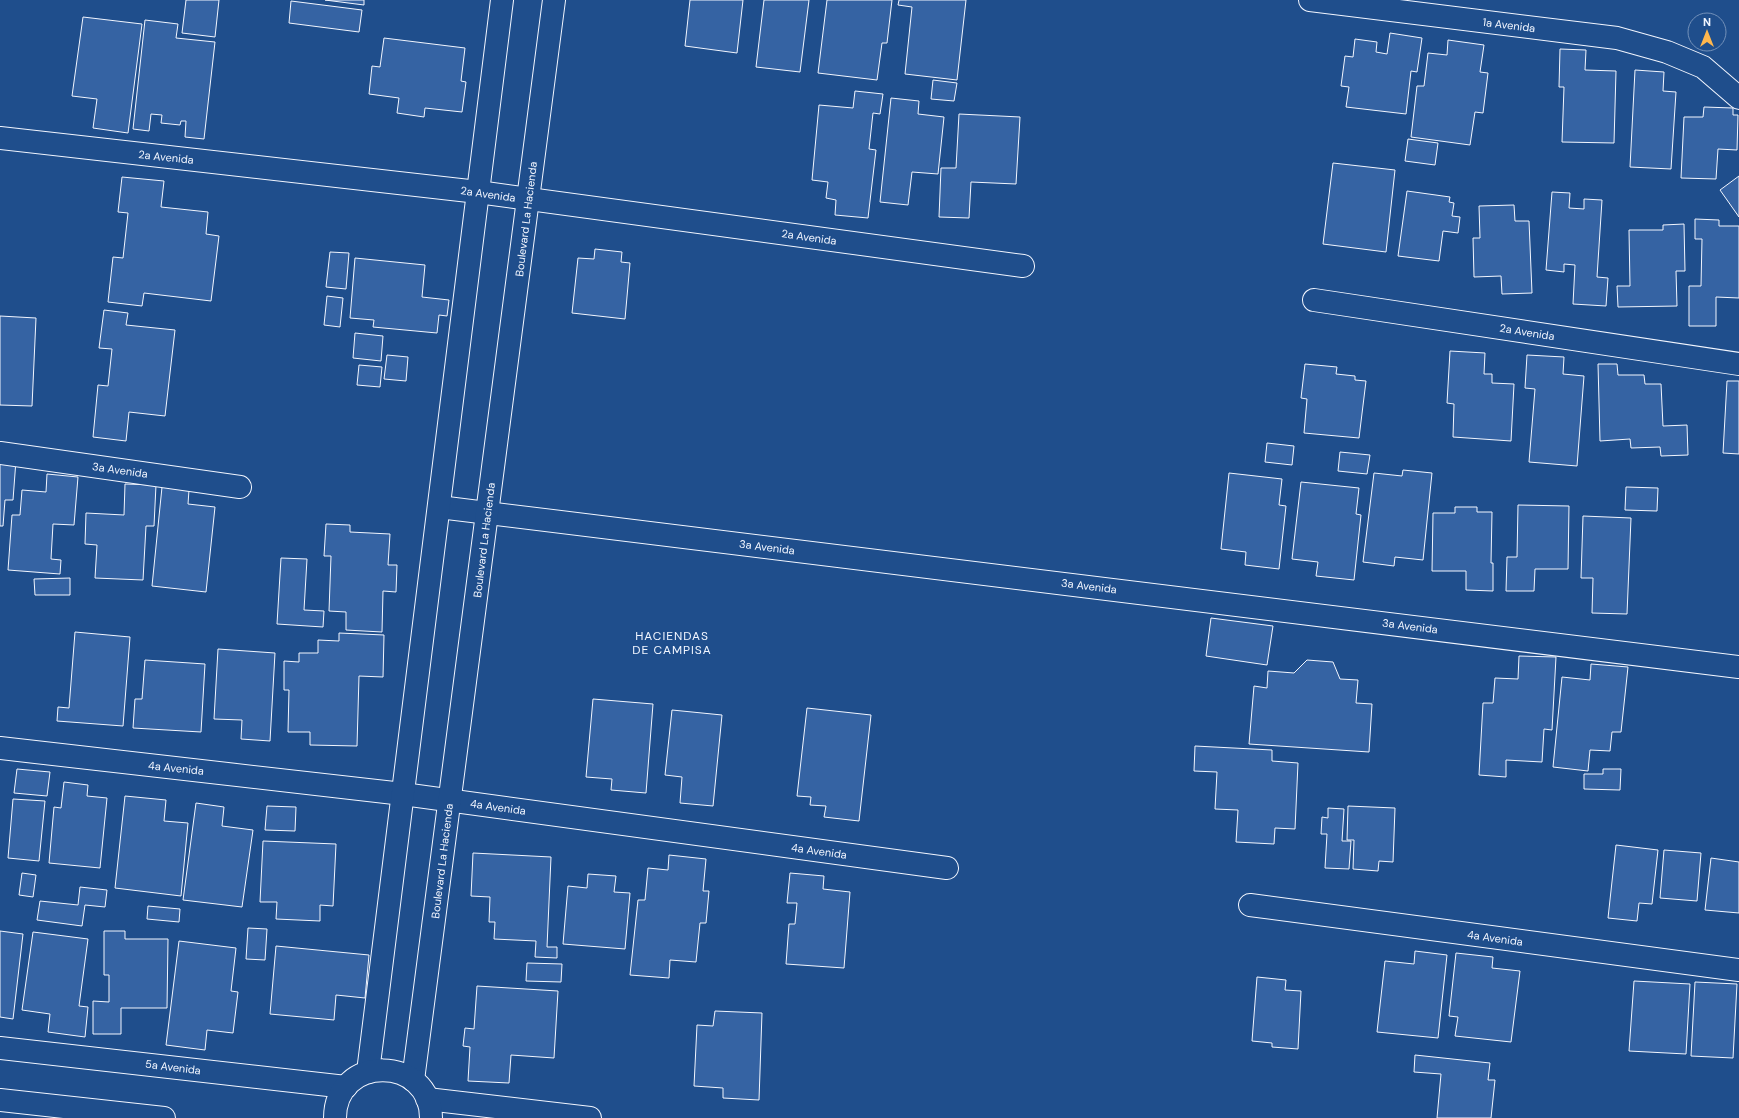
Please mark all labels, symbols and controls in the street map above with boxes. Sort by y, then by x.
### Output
north arrow [1687,12,1727,52]
street label: 1a Avenida [1482,15,1536,35]
text: N [1703,15,1711,29]
street label: 2a Avenida [138,147,194,167]
street label: Boulevard La Hacienda [512,161,540,277]
street label: 2a Avenida [459,183,517,205]
street label: 2a Avenida [780,226,838,248]
street label: 2a Avenida [1498,321,1556,343]
street label: 3a Avenida [91,459,149,481]
street label: Boulevard La Hacienda [470,482,498,598]
street label: 3a Avenida [738,537,796,557]
street label: 3a Avenida [1060,576,1118,596]
street label: 3a Avenida [1381,616,1439,636]
district label: HACIENDAS DE CAMPISA [632,628,712,658]
street label: 4a Avenida [147,758,205,778]
street label: 4a Avenida [469,796,527,818]
street label: Boulevard La Hacienda [428,803,456,919]
street label: 4a Avenida [790,840,848,862]
street label: 4a Avenida [1466,927,1524,949]
street label: 5a Avenida [144,1057,202,1077]

